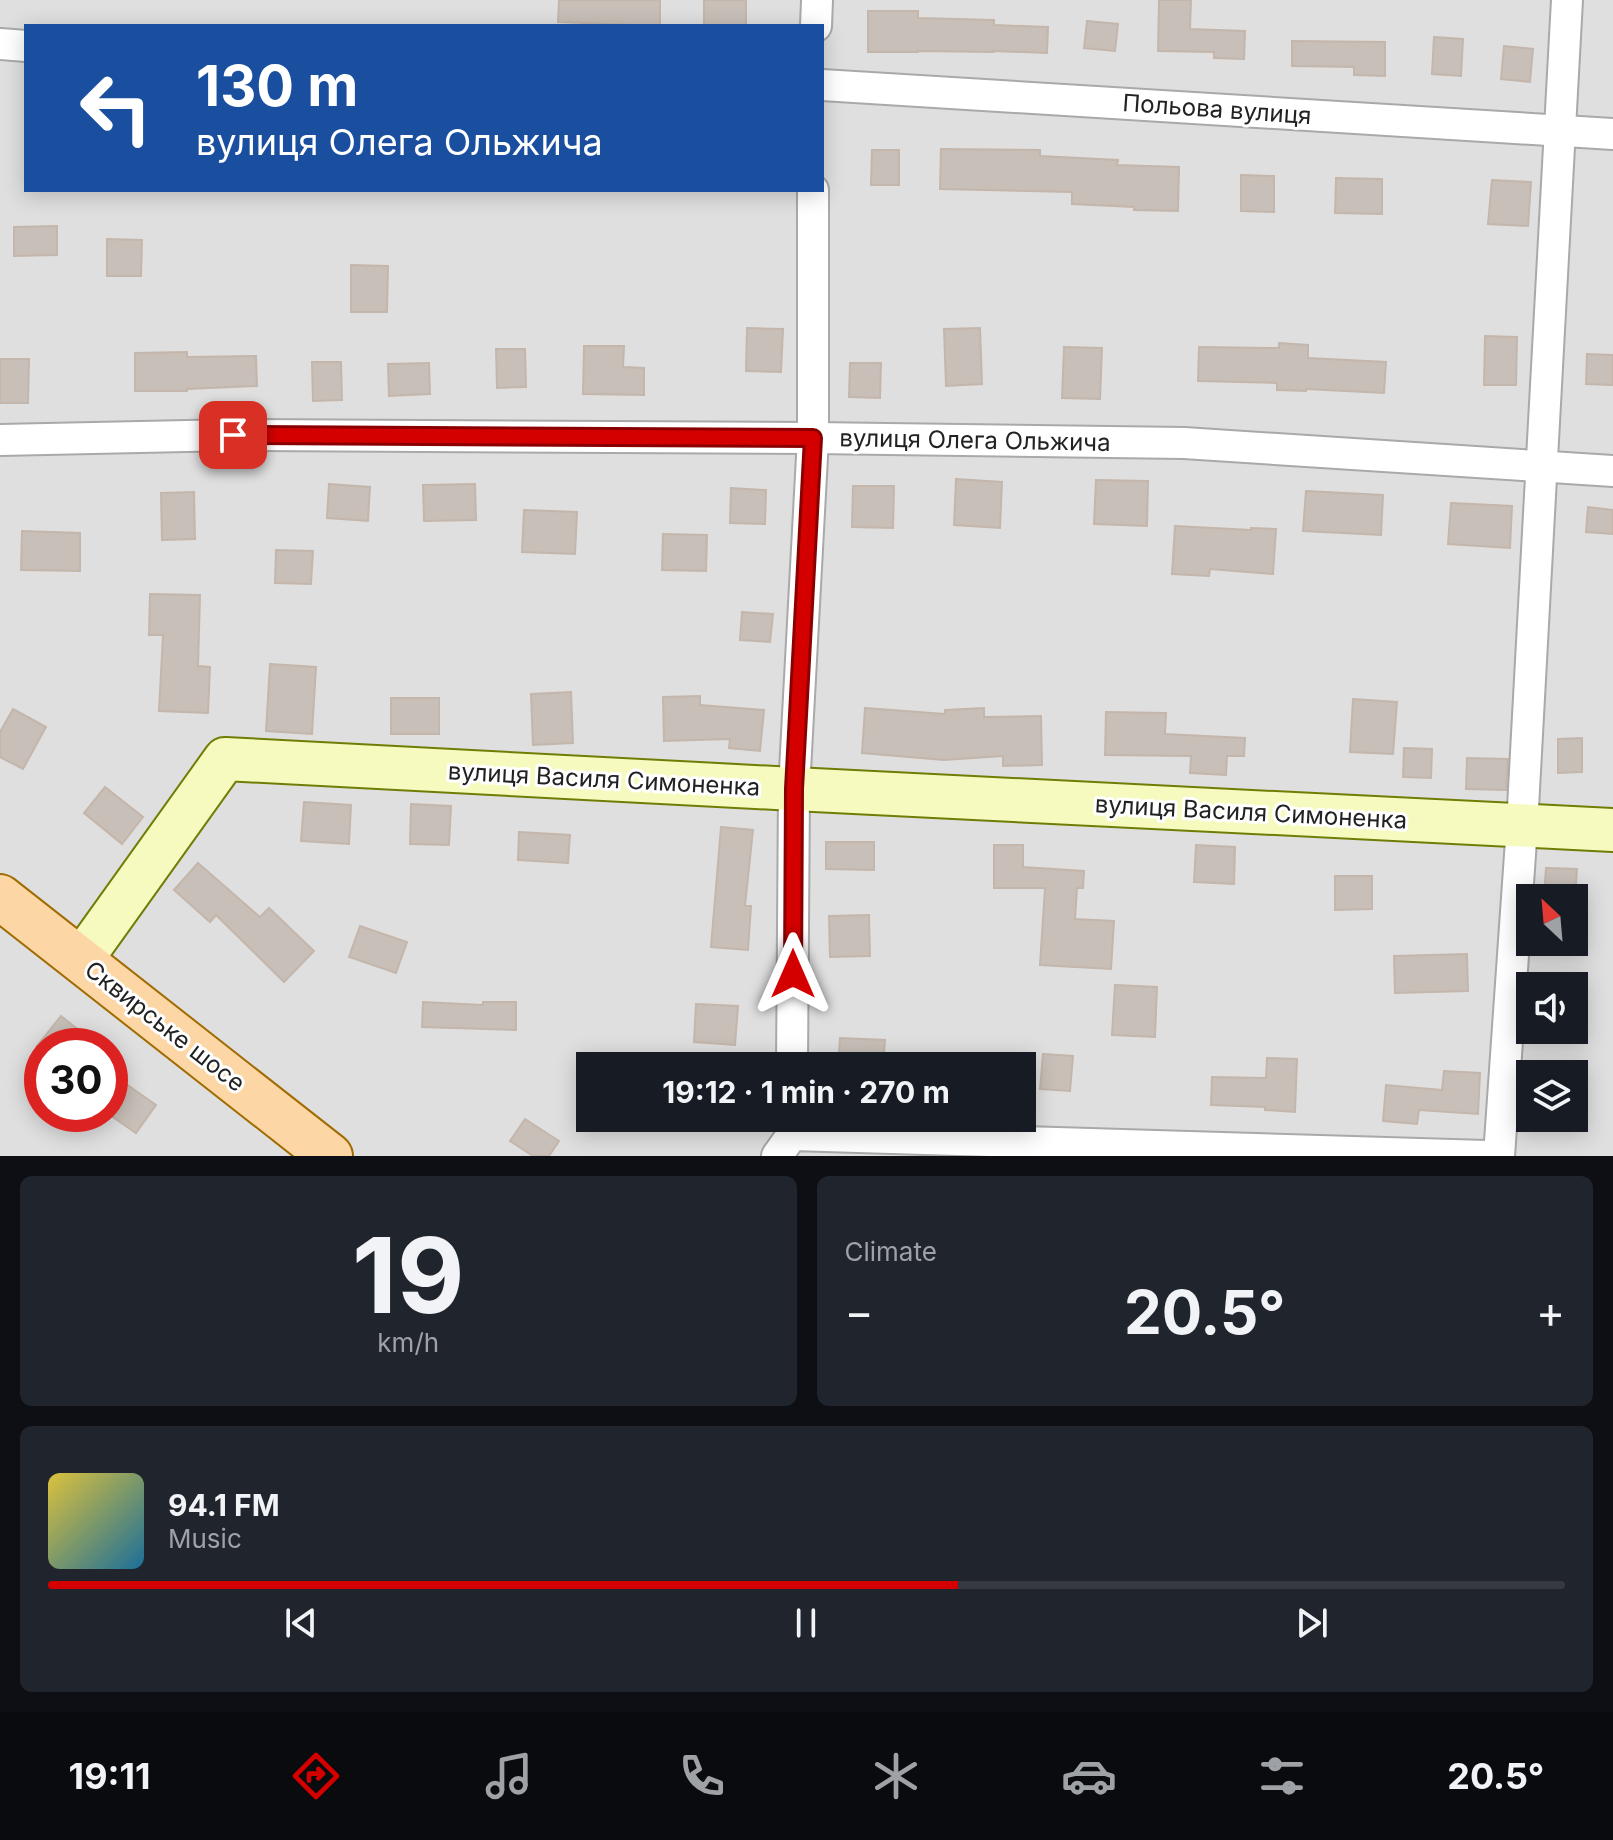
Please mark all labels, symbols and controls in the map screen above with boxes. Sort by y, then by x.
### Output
text: 130 m [196,52,358,120]
icon: left [64,56,168,160]
street label: Польова вулиця [1122,88,1312,130]
text: вулиця Олега Ольжича [196,120,603,164]
pin [199,401,267,469]
icon: arrive [211,413,255,457]
street label: вулиця Олега Ольжича [839,423,1111,457]
street label: вулиця Василя Симоненка [447,756,761,802]
street label: вулиця Василя Симоненка [1094,789,1408,835]
north arrow [1516,884,1588,956]
map controls [1516,884,1588,1132]
position arrow [751,932,835,1016]
street label: Сквирське шосе [79,955,251,1097]
button: sound [1516,972,1588,1044]
speed limit sign: 30 [24,1028,128,1132]
button: layers [1516,1060,1588,1132]
text: 19:12 · 1 min · 270 m [662,1074,950,1110]
text: 19 [352,1212,464,1338]
text: Climate [845,1236,937,1267]
text: 20.5° [1124,1276,1286,1348]
text: − [845,1285,874,1339]
text: + [1536,1285,1565,1339]
text: km/h [377,1327,439,1358]
text: 94.1 FM [168,1487,280,1523]
text: Music [168,1523,242,1554]
icon: previous [279,1601,323,1645]
icon: pause [784,1601,828,1645]
icon: next [1290,1601,1334,1645]
icon: directions [288,1748,344,1804]
icon: music [481,1748,537,1804]
icon: phone [674,1748,730,1804]
icon: climate [868,1748,924,1804]
icon: car [1061,1748,1117,1804]
icon: filters [1254,1748,1310,1804]
text: 19:11 [69,1754,151,1798]
text: 20.5° [1447,1754,1544,1798]

